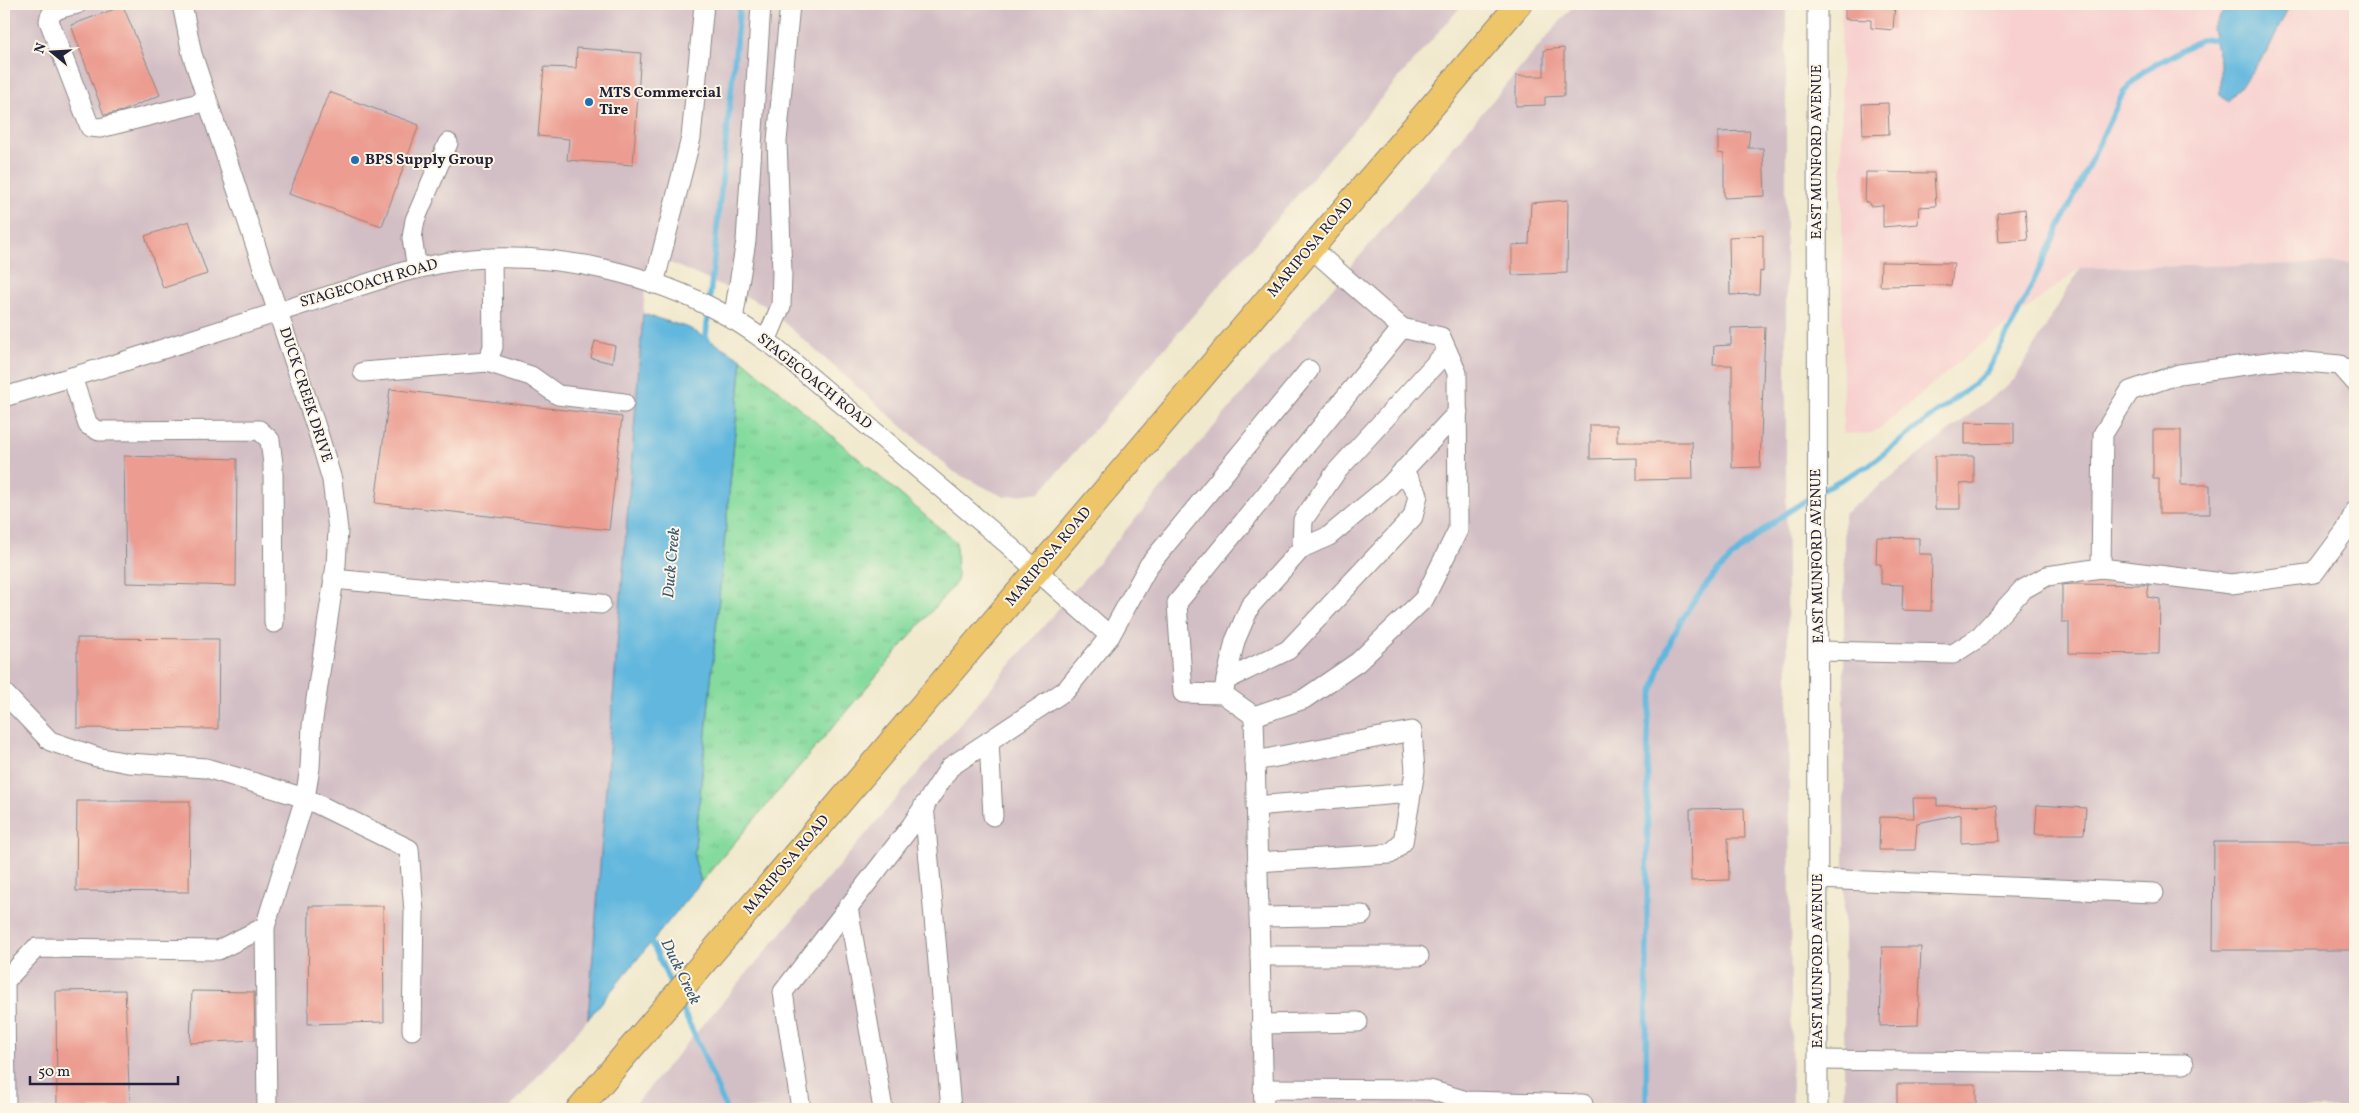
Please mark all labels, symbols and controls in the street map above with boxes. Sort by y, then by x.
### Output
north arrow [28,28,78,78]
text: N [30,41,52,56]
street label: EAST MUNFORD AVENUE [1807,64,1828,240]
place label: MTS Commercial Tire [599,83,721,121]
marker: MTS Commercial Tire [583,96,595,108]
place label: BPS Supply Group [365,150,494,171]
marker: BPS Supply Group [349,154,361,166]
street label: MARIPOSA ROAD [1263,194,1359,302]
street label: STAGECOACH ROAD [298,254,440,314]
street label: DUCK CREEK DRIVE [273,325,337,465]
street label: STAGECOACH ROAD [752,329,876,435]
street label: EAST MUNFORD AVENUE [1806,468,1830,644]
street label: MARIPOSA ROAD [1001,503,1097,611]
water label: Duck Creek [658,526,686,599]
street label: MARIPOSA ROAD [739,811,835,919]
street label: EAST MUNFORD AVENUE [1808,873,1829,1049]
water label: Duck Creek [655,935,706,1009]
scale bar [30,1053,178,1085]
text: 50 m [38,1062,70,1083]

